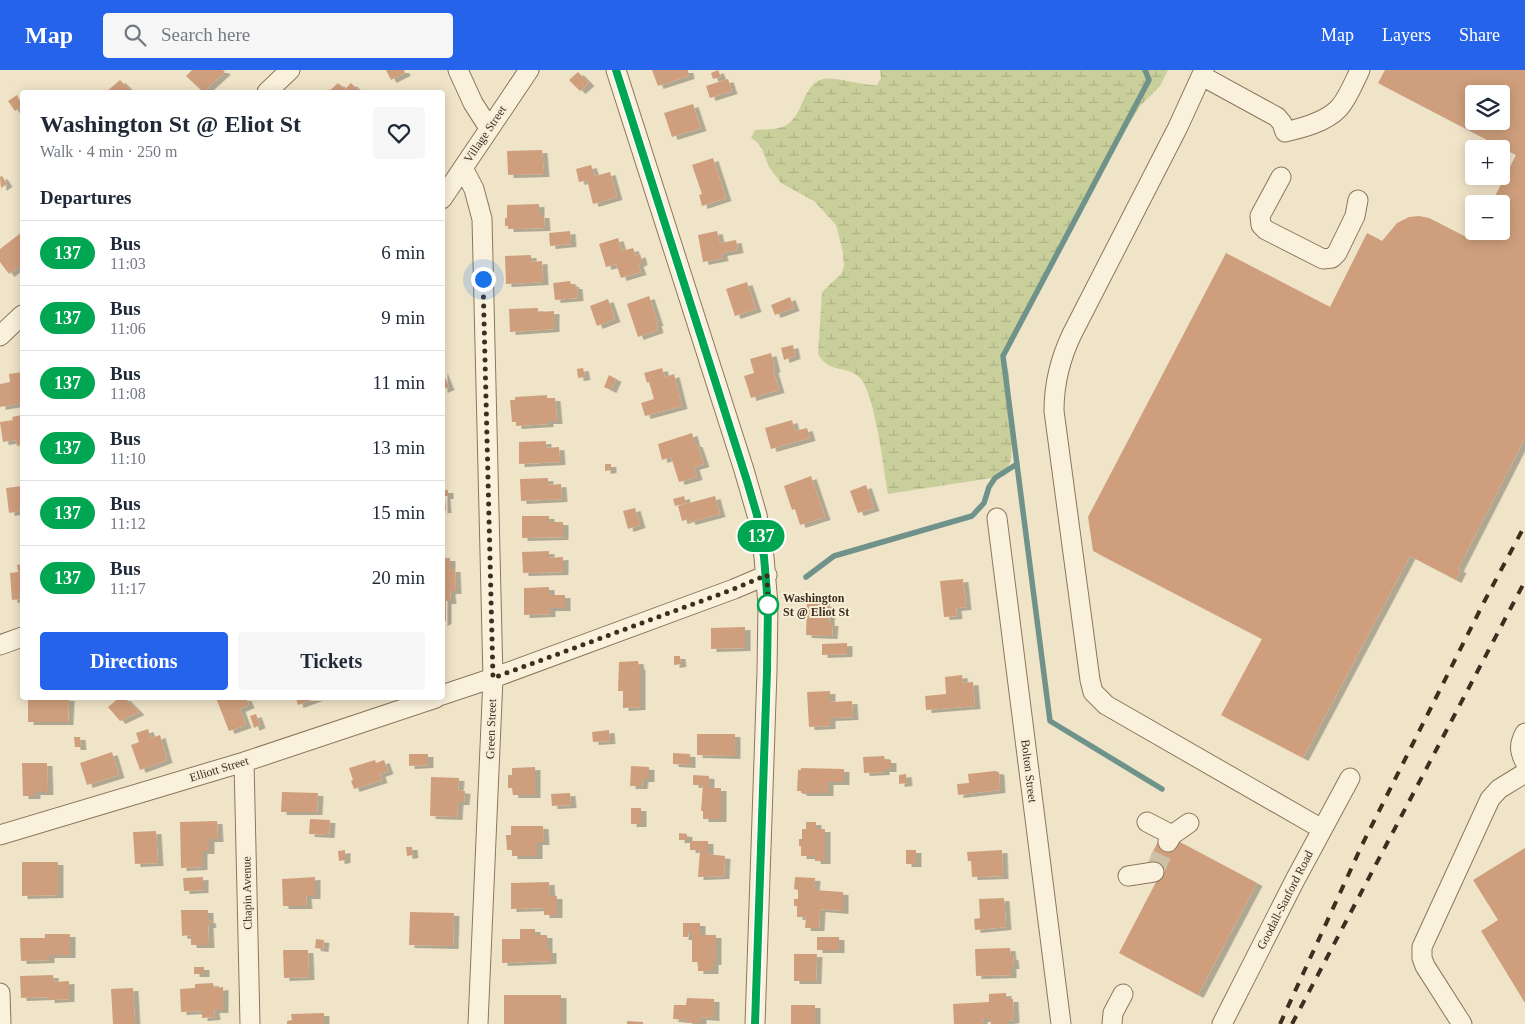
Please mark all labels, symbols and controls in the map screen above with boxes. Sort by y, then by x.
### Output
search box [103,13,453,58]
icon: search [121,21,149,49]
text: Map [25,22,73,48]
text: Search here [161,24,250,45]
text: Map [1321,25,1354,45]
text: Layers [1382,25,1431,45]
text: Share [1459,25,1500,45]
map controls [1465,85,1510,240]
button: layers [1465,85,1510,130]
street label: Village Street [461,102,510,165]
button: heart [373,107,425,159]
text: Washington St @ Eliot St [40,111,301,137]
button: + [1465,140,1510,185]
text: Walk · 4 min · 250 m [40,143,177,160]
text: Departures [40,187,131,208]
button: − [1465,195,1510,240]
text: Bus [110,233,141,254]
text: 6 min [381,242,425,263]
text: 137 [54,243,81,263]
text: 11:03 [110,255,146,272]
your location [471,267,496,292]
text: Bus [110,298,141,319]
text: 9 min [381,307,425,328]
text: 137 [54,308,81,328]
text: 11:06 [110,320,146,337]
text: Bus [110,363,141,384]
text: 11 min [372,372,425,393]
text: 137 [54,373,81,393]
text: 11:08 [110,385,146,402]
text: Bus [110,428,141,449]
text: 13 min [372,437,425,458]
text: 137 [54,438,81,458]
text: 11:10 [110,450,146,467]
text: Bus [110,493,141,514]
text: 15 min [372,502,425,523]
text: 137 [54,503,81,523]
text: 11:12 [110,515,146,532]
line badge: 137 [732,520,790,552]
text: 137 [748,526,775,546]
text: Bus [110,558,141,579]
text: 20 min [372,567,425,588]
text: 137 [54,568,81,588]
text: 11:17 [110,580,146,597]
place label: Washington St @ Eliot St [783,591,849,619]
marker: Washington St @ Eliot St [757,594,779,616]
button: Directions [40,632,228,690]
button: Tickets [238,632,425,690]
street label: Green Street [483,698,499,759]
street label: Bolton Street [1018,739,1040,804]
street label: Elliott Street [188,753,251,785]
street label: Goodall-Sanford Road [1254,848,1316,952]
street label: Chapin Avenue [239,856,255,930]

